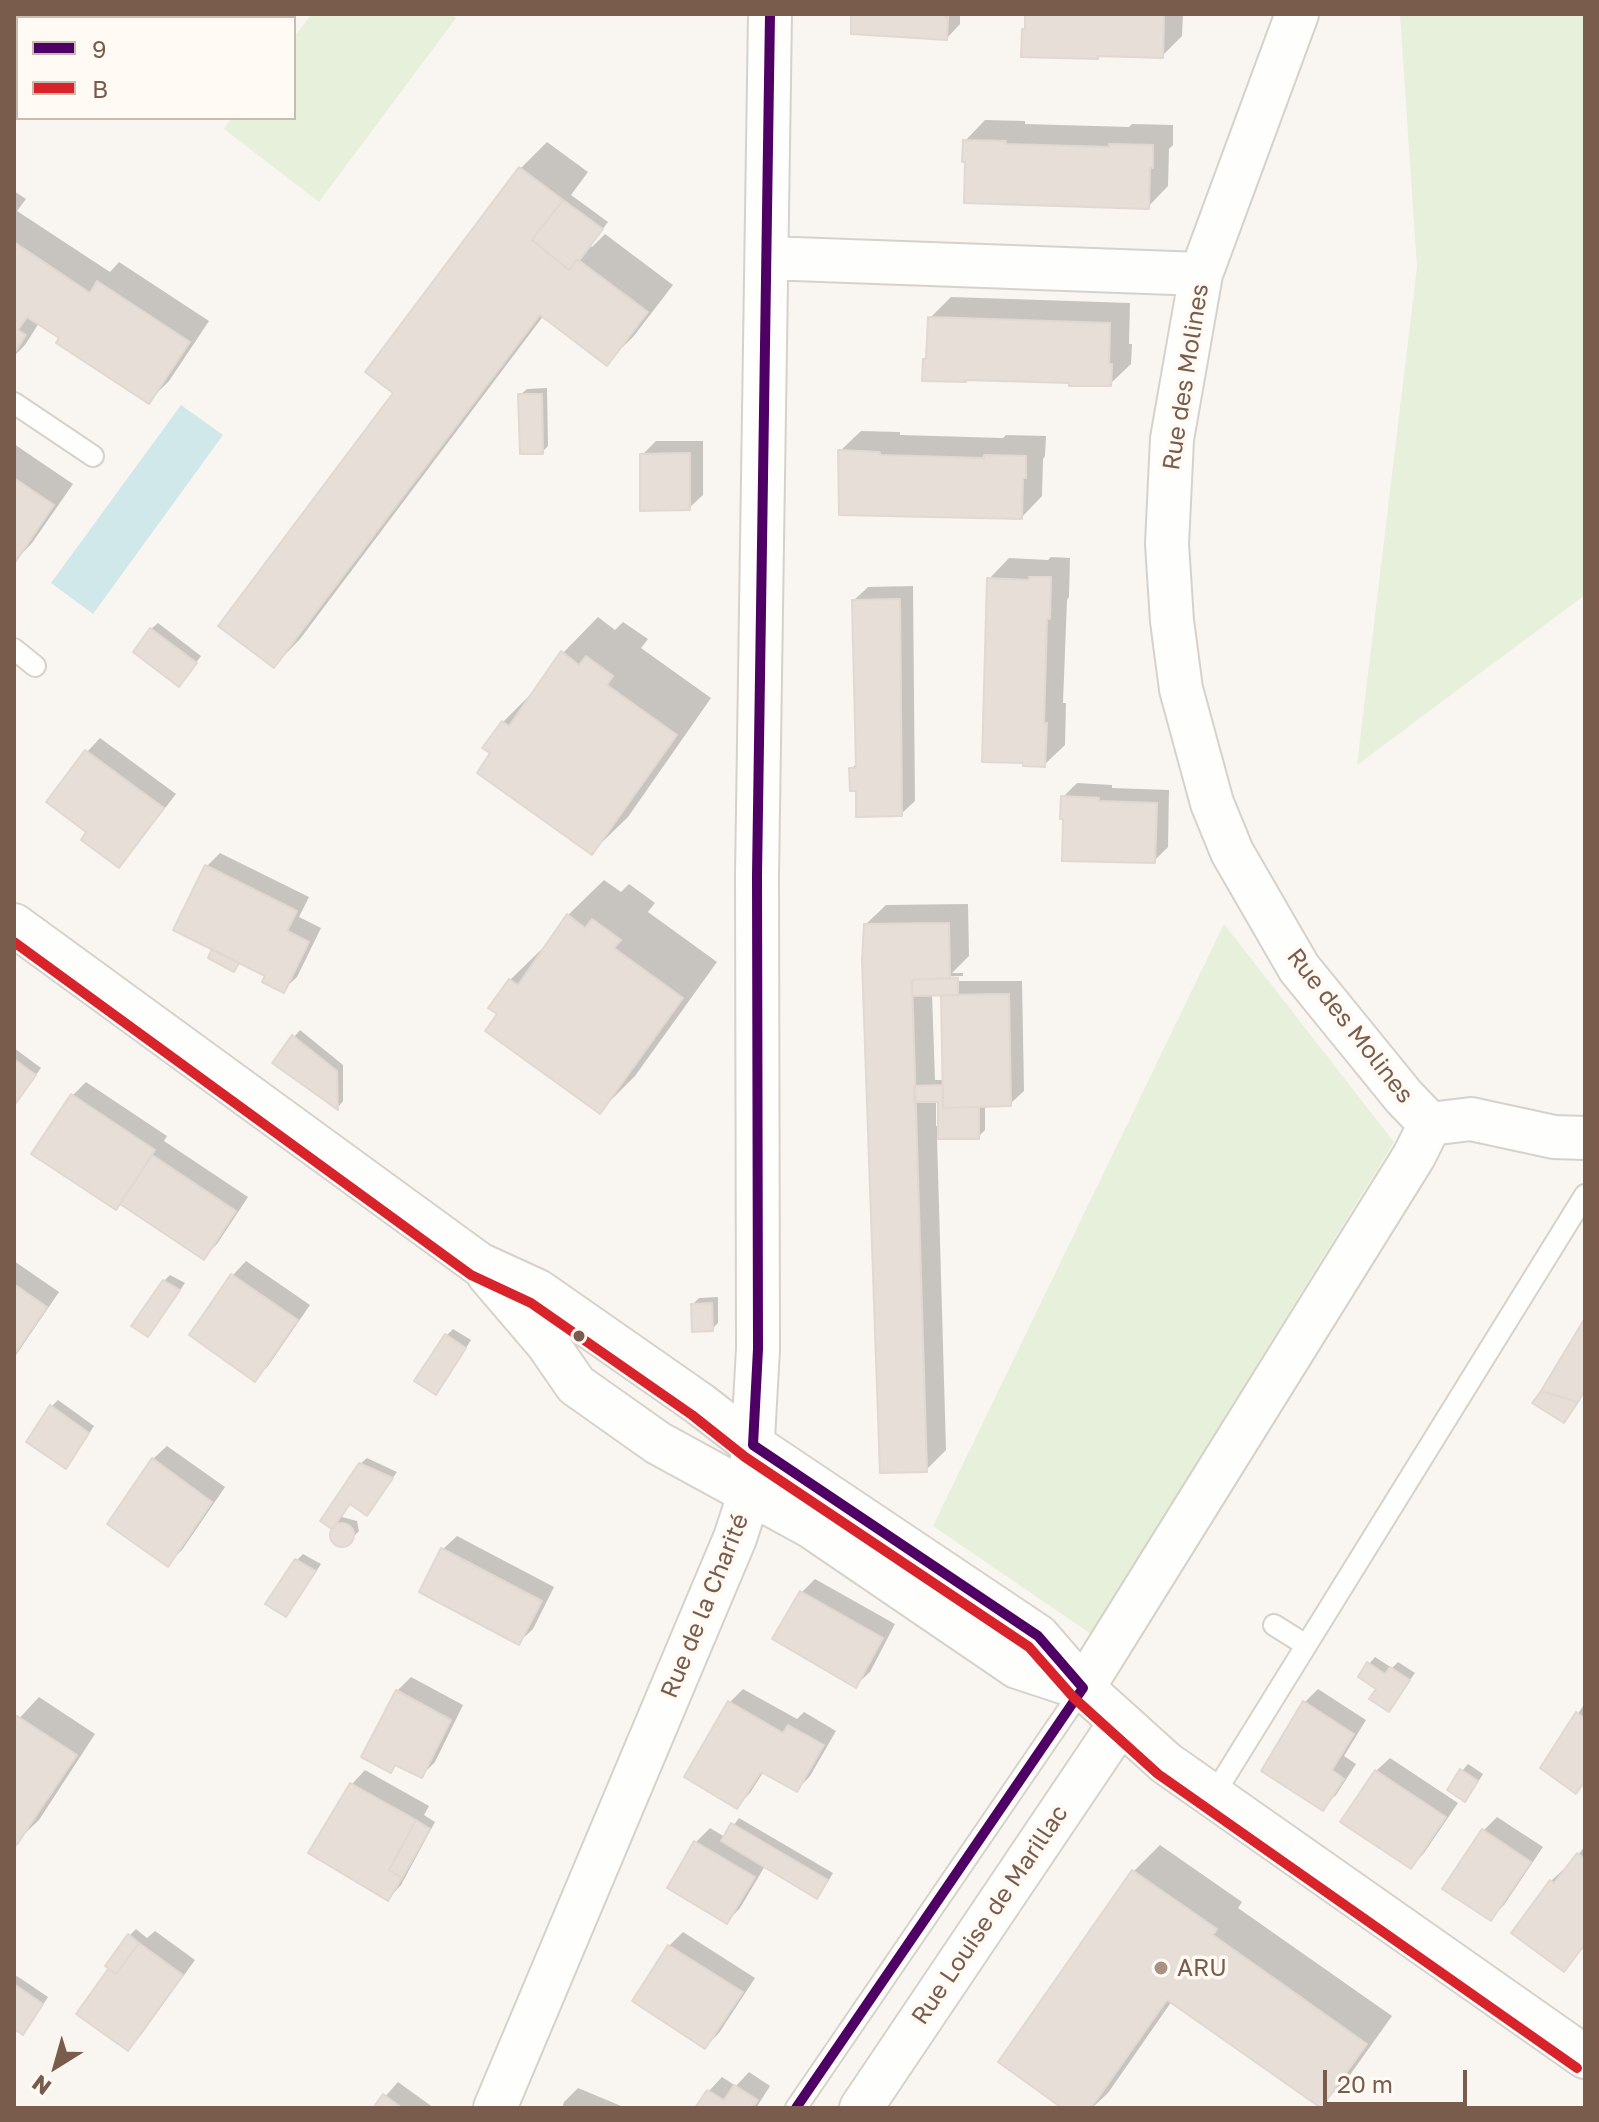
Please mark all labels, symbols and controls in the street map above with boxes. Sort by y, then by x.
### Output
legend [16,16,296,120]
text: 9 [92,34,107,63]
text: B [92,74,108,103]
street label: Rue des Molines [1157,282,1215,472]
street label: Rue des Molines [1281,943,1419,1109]
unlabelled marker [571,1328,587,1344]
street label: Rue de la Charité [655,1510,755,1702]
street label: Rue Louise de Marillac [906,1800,1074,2030]
place label: ARU [1177,1954,1227,1982]
marker: ARU [1152,1959,1170,1977]
north arrow [16,2026,96,2106]
scale bar [1327,2054,1471,2104]
text: 20 m [1337,2069,1393,2098]
text: N [26,2070,56,2101]

